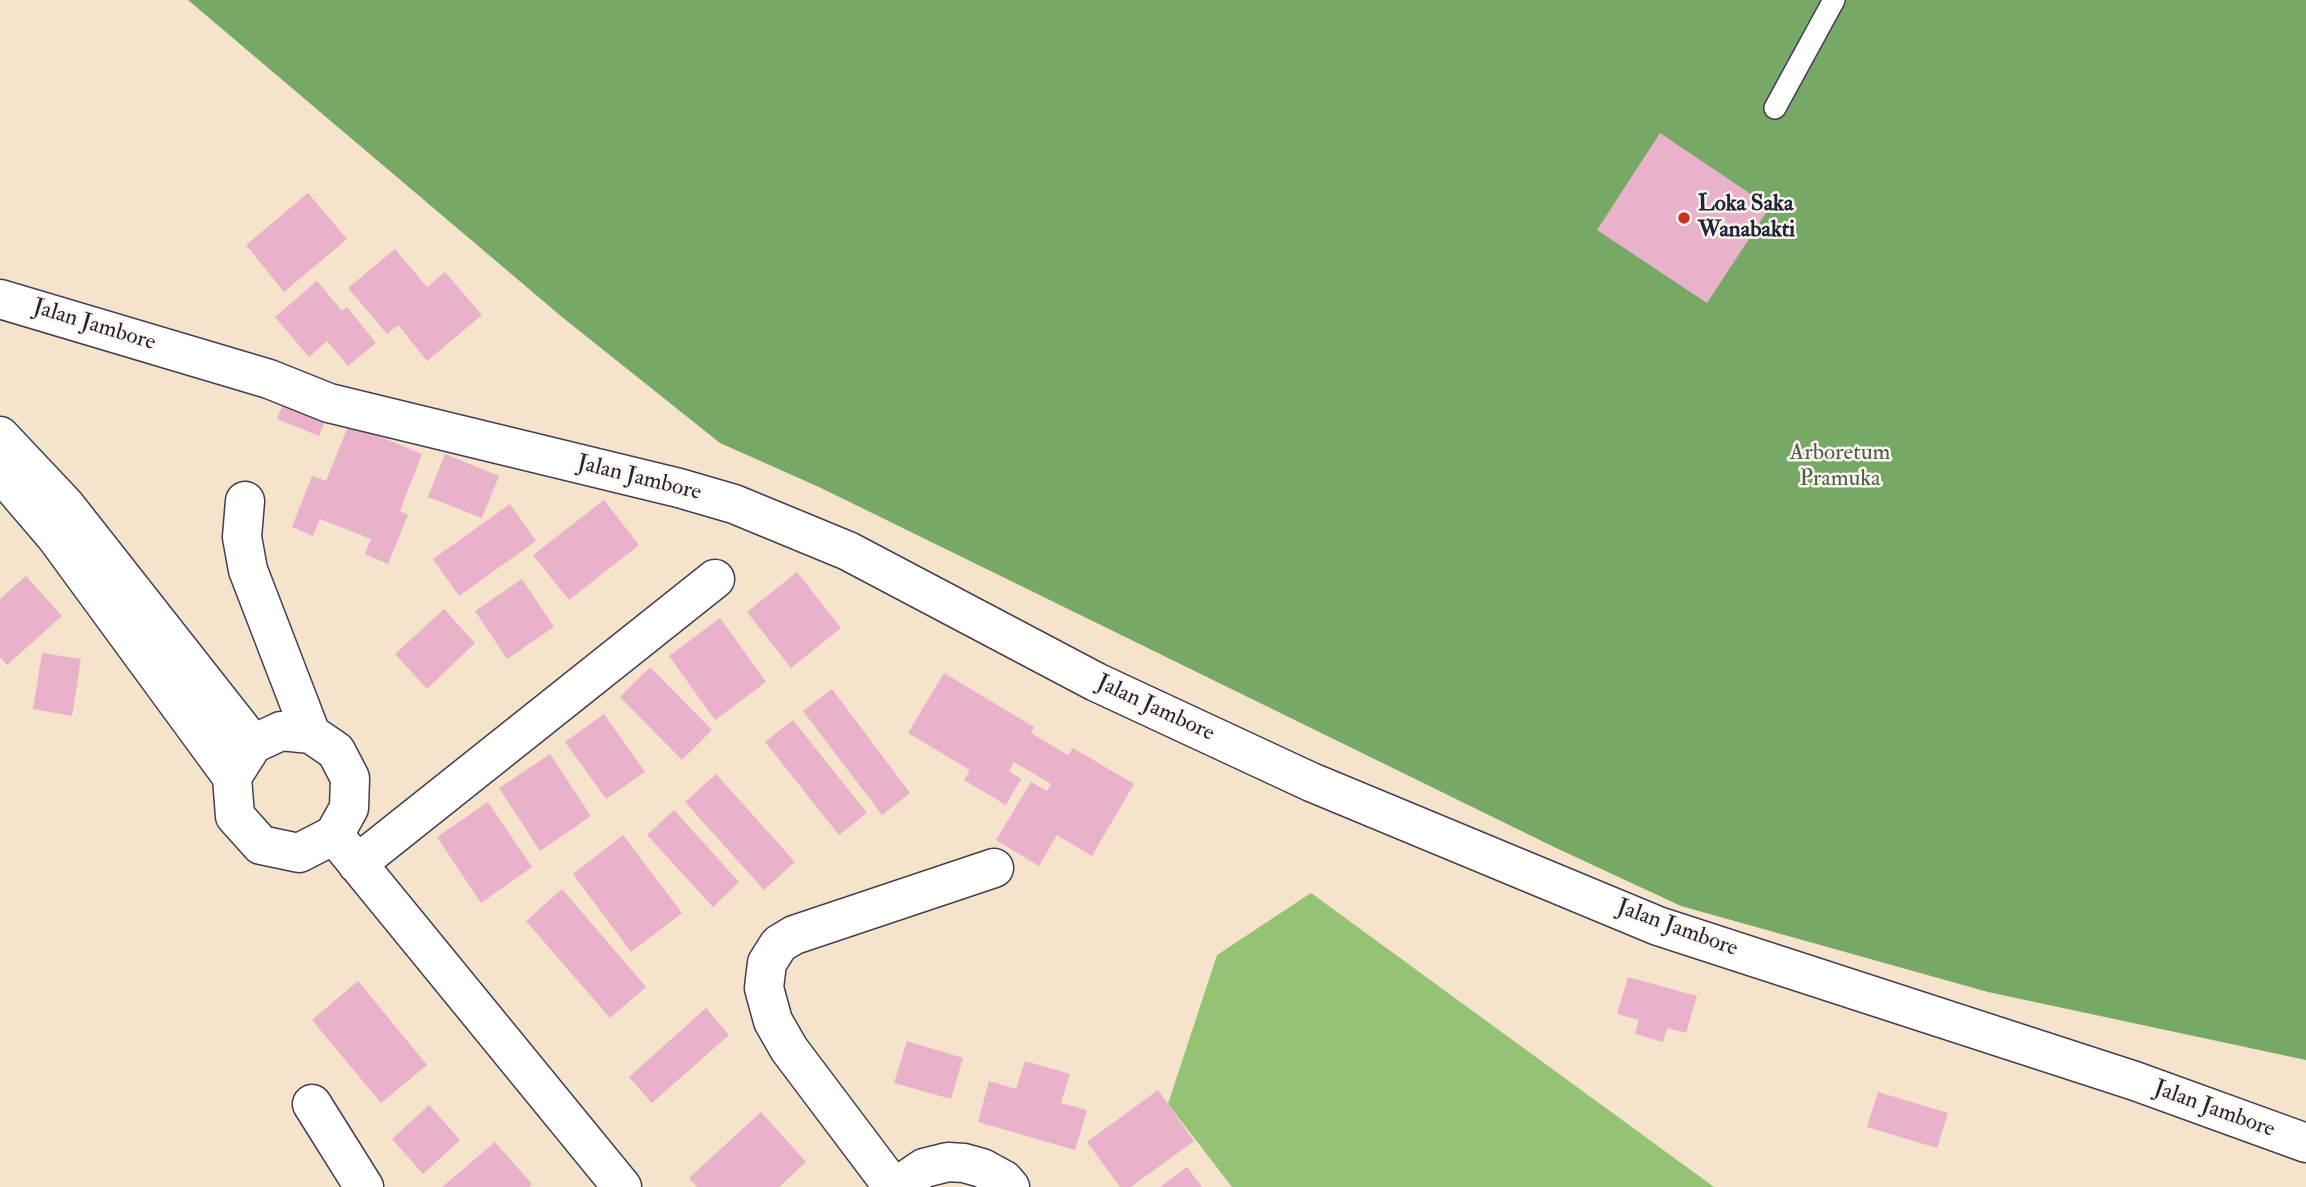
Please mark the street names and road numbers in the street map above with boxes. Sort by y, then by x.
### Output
street label: Jalan Jambore [29,294,159,358]
street label: Jalan Jambore [574,450,704,508]
street label: Jalan Jambore [1092,670,1218,748]
street label: Jalan Jambore [1613,894,1741,964]
street label: Jalan Jambore [2150,1075,2278,1145]

